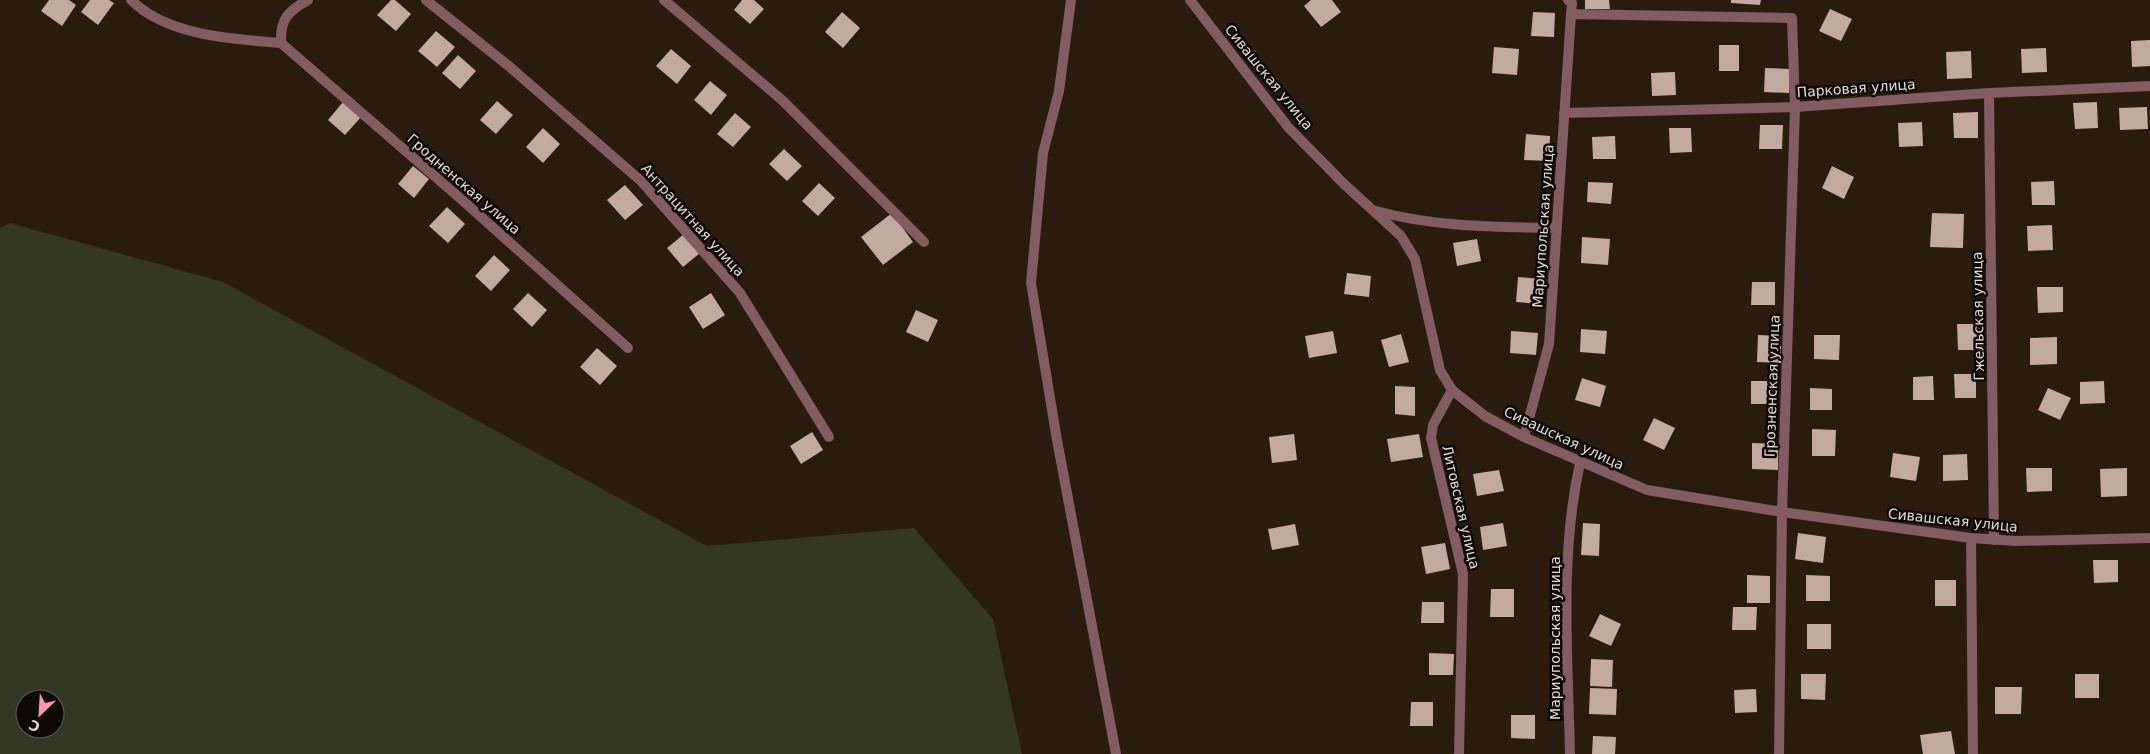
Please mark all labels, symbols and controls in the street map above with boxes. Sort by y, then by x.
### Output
street label: Сивашская улица [1222,21,1316,133]
street label: Парковая улица [1796,76,1916,100]
street label: Гродненская улица [404,131,524,237]
street label: Мариупольская улица [1529,144,1557,308]
street label: Антрацитная улица [638,160,748,280]
street label: Гжельская улица [1969,251,1987,381]
street label: Грозненская улица [1762,315,1782,457]
street label: Сивашская улица [1501,403,1627,473]
street label: Литовская улица [1439,443,1483,571]
street label: Сивашская улица [1887,505,2019,535]
street label: Мариупольская улица [1547,556,1563,720]
north arrow [15,689,65,739]
text: С [26,716,43,735]

